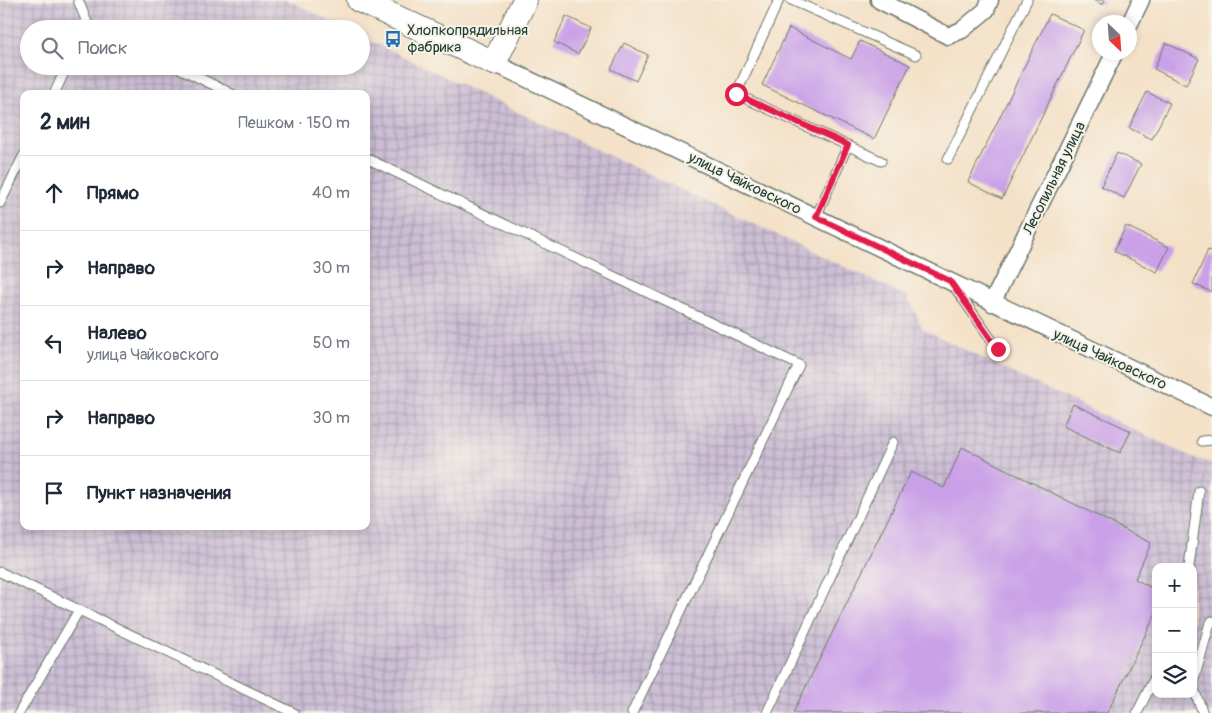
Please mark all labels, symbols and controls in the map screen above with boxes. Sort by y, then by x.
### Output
north arrow [1092,15,1137,60]
search box [20,20,370,75]
place label: Хлопкопрядильная фабрика [407,21,528,57]
bus stop icon: Хлопкопрядильная фабрика [383,29,403,49]
icon: search [38,34,66,62]
text: Поиск [78,36,128,60]
route start [725,83,748,106]
text: 2 мин [40,109,90,136]
text: Пешком · 150 m [238,113,350,133]
street label: Лесопильная улица [1018,119,1090,239]
street label: улица Чайковского [684,147,804,219]
icon: ahead [40,179,68,207]
text: Прямо [87,181,139,205]
text: 40 m [312,183,350,203]
icon: right [40,254,68,282]
text: Направо [87,256,155,280]
text: 30 m [312,258,350,278]
text: Налево [87,321,147,345]
street label: улица Чайковского [1049,324,1170,394]
icon: left [40,329,68,357]
text: 50 m [313,333,350,353]
route end [987,338,1010,361]
text: улица Чайковского [87,345,219,365]
icon: right [40,404,68,432]
text: Направо [87,406,155,430]
text: 30 m [312,408,350,428]
icon: arrive [40,479,68,507]
text: Пункт назначения [87,481,231,505]
map controls [1152,563,1197,698]
button: + [1152,563,1197,608]
button: − [1152,608,1197,653]
button: layers [1152,653,1197,698]

